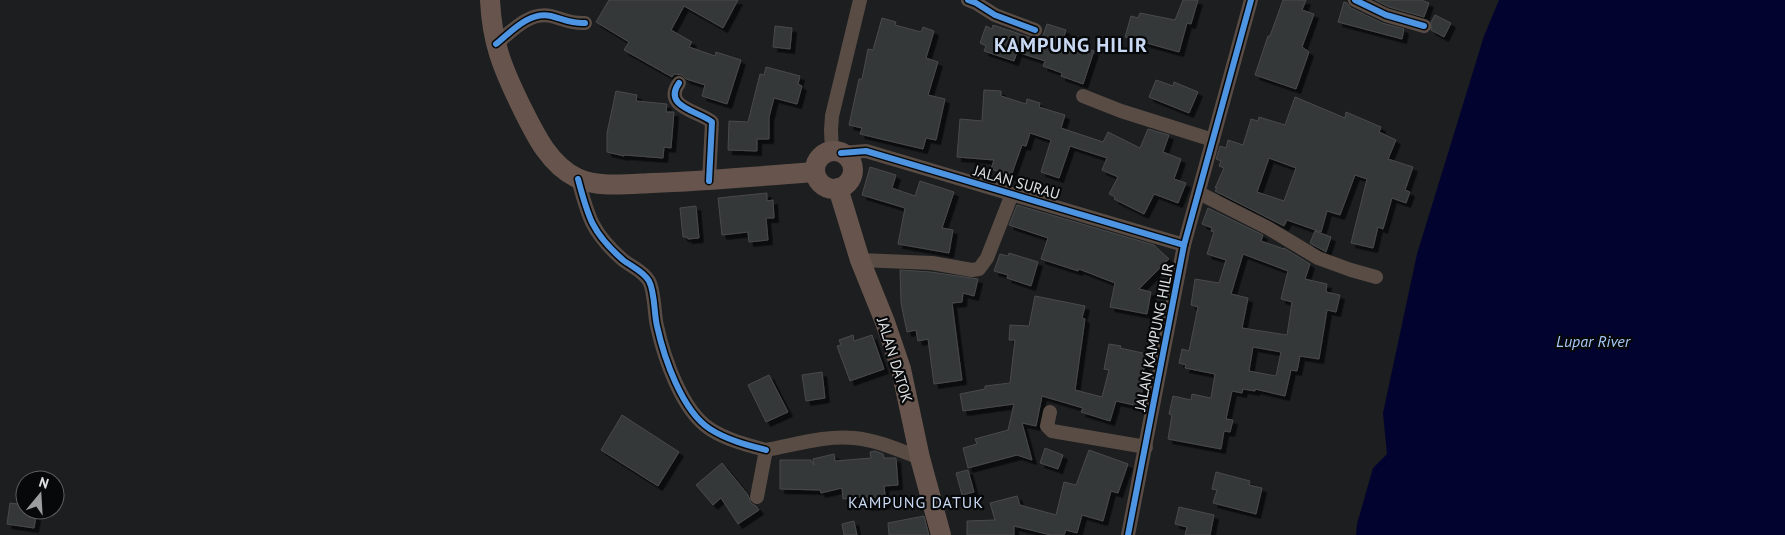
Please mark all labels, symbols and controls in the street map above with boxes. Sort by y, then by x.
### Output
district label: KAMPUNG HILIR [994,32,1148,58]
street label: JALAN SURAU [971,160,1062,203]
street label: JALAN KAMPUNG HILIR [1130,261,1178,413]
street label: JALAN DATOK [873,314,917,405]
water label: Lupar River [1556,331,1632,351]
north arrow [15,470,65,520]
text: N [37,473,51,493]
district label: KAMPUNG DATUK [848,492,984,512]

